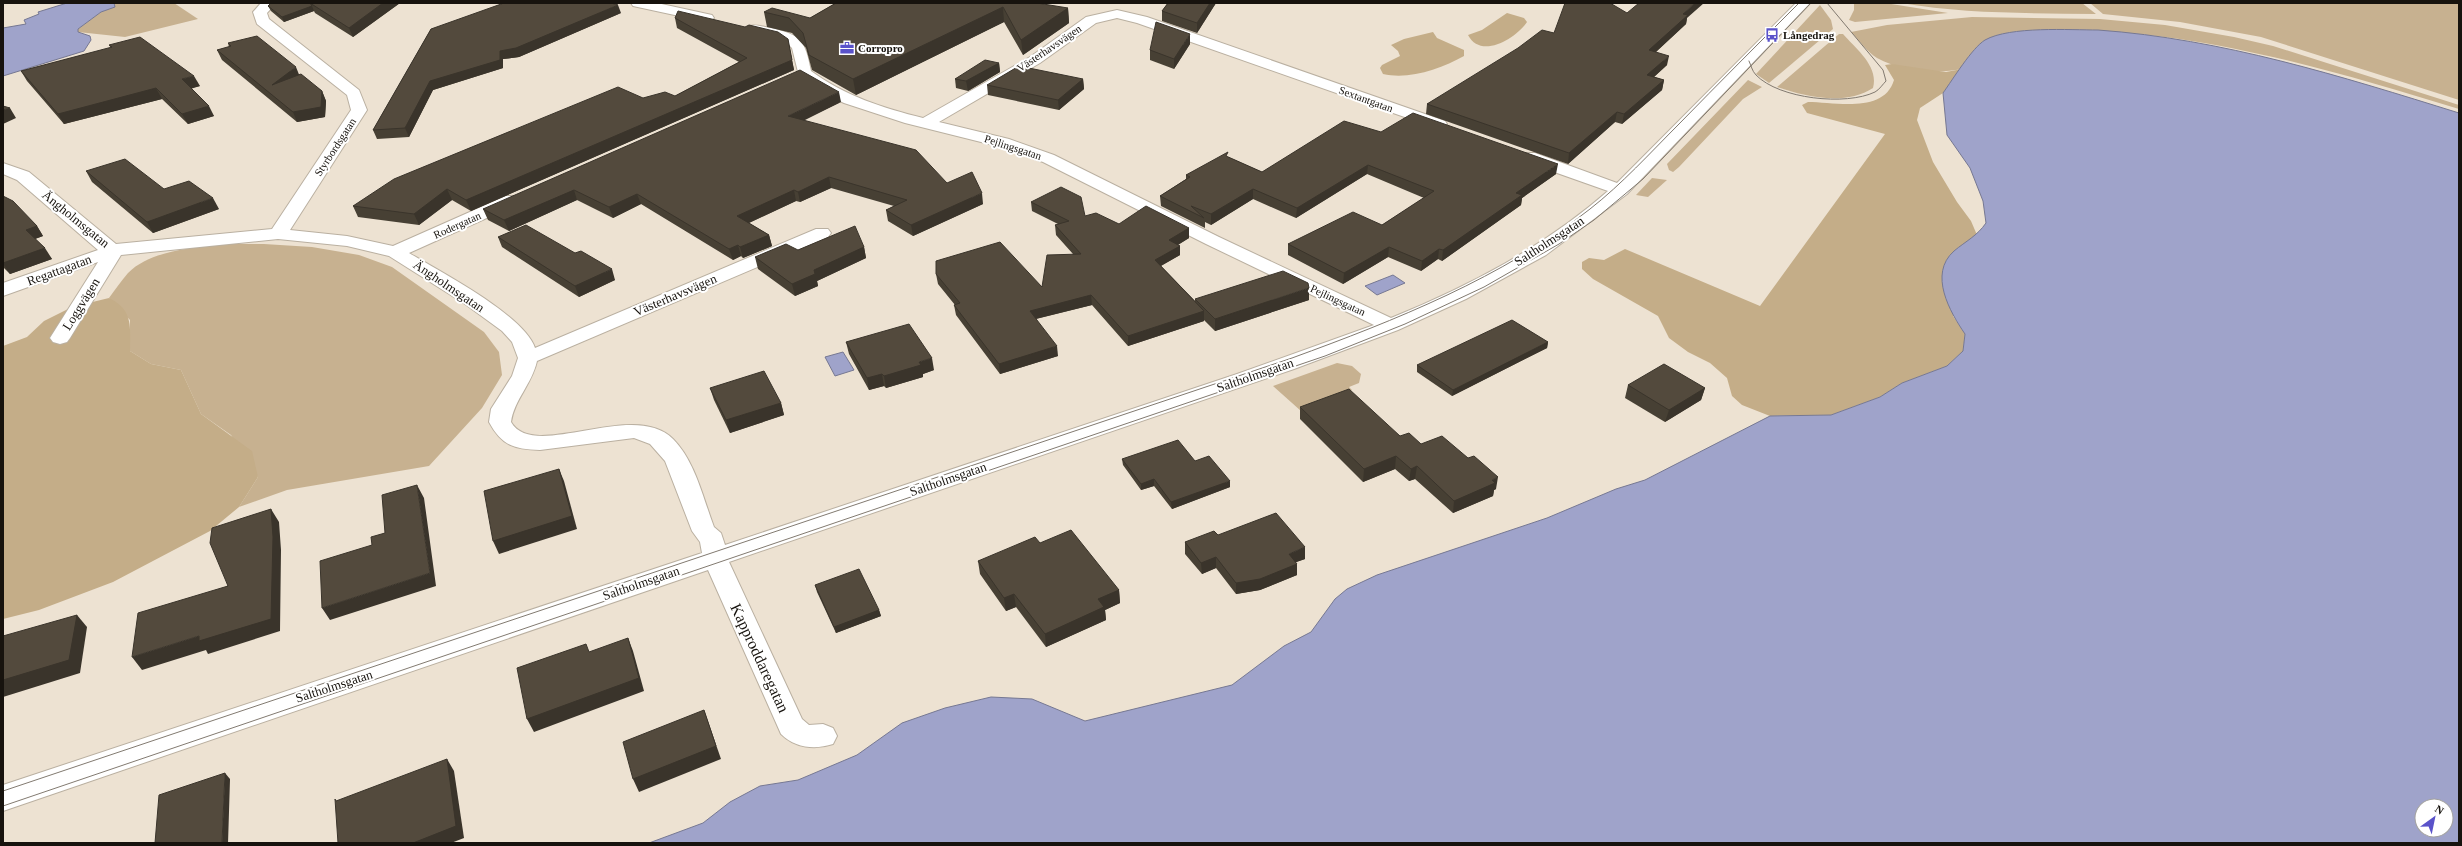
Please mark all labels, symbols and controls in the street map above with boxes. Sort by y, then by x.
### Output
street label: Västerhavsvägen [1014,22,1084,74]
bus stop icon: Långedrag [1764,27,1780,43]
place label: Långedrag [1783,29,1835,41]
office icon: Corropro [839,40,855,56]
place label: Corropro [858,42,903,54]
street label: Sextantgatan [1337,84,1395,115]
street label: Styrbordsgatan [312,115,358,178]
street label: Pejlingsgatan [983,132,1044,162]
street label: Ängholmsgatan [39,187,113,251]
street label: Rodergatan [431,209,483,241]
street label: Saltholmsgatan [1511,213,1587,269]
street label: Regattagatan [25,251,94,289]
street label: Ängholmsgatan [411,257,488,316]
street label: Västerhavsvägen [631,271,719,319]
street label: Loggvägen [59,275,103,333]
street label: Pejlingsgatan [1309,282,1368,318]
street label: Saltholmsgatan [1215,355,1296,395]
street label: Saltholmsgatan [908,459,989,499]
street label: Saltholmsgatan [601,563,682,603]
street label: Kapproddaregatan [726,601,793,716]
street label: Saltholmsgatan [294,666,375,706]
north arrow [2414,798,2454,838]
text: N [2433,802,2446,817]

